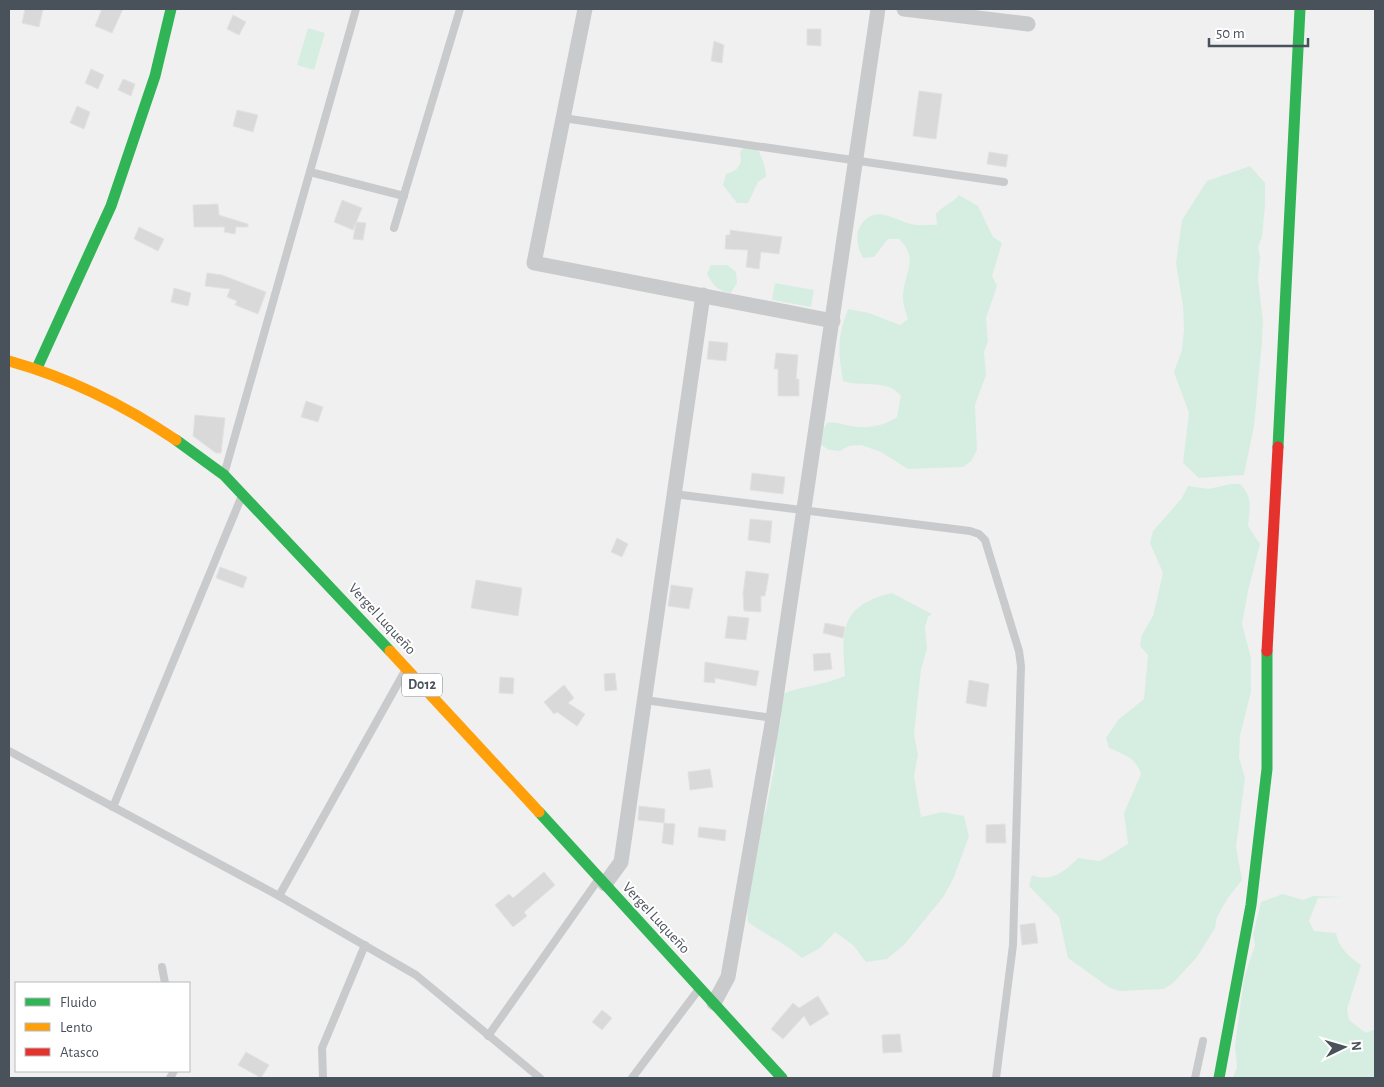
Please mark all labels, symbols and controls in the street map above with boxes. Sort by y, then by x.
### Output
scale bar [1209,15,1308,47]
text: 50 m [1216,26,1245,41]
street label: Vergel Luqueño [345,581,419,657]
road number: D012 [402,674,442,696]
street label: Vergel Luqueño [619,880,693,956]
legend [15,982,190,1072]
text: Fluido [60,995,97,1010]
text: Lento [60,1020,93,1035]
north arrow [1319,1022,1369,1072]
text: N [1349,1040,1363,1051]
text: Atasco [60,1045,99,1060]

